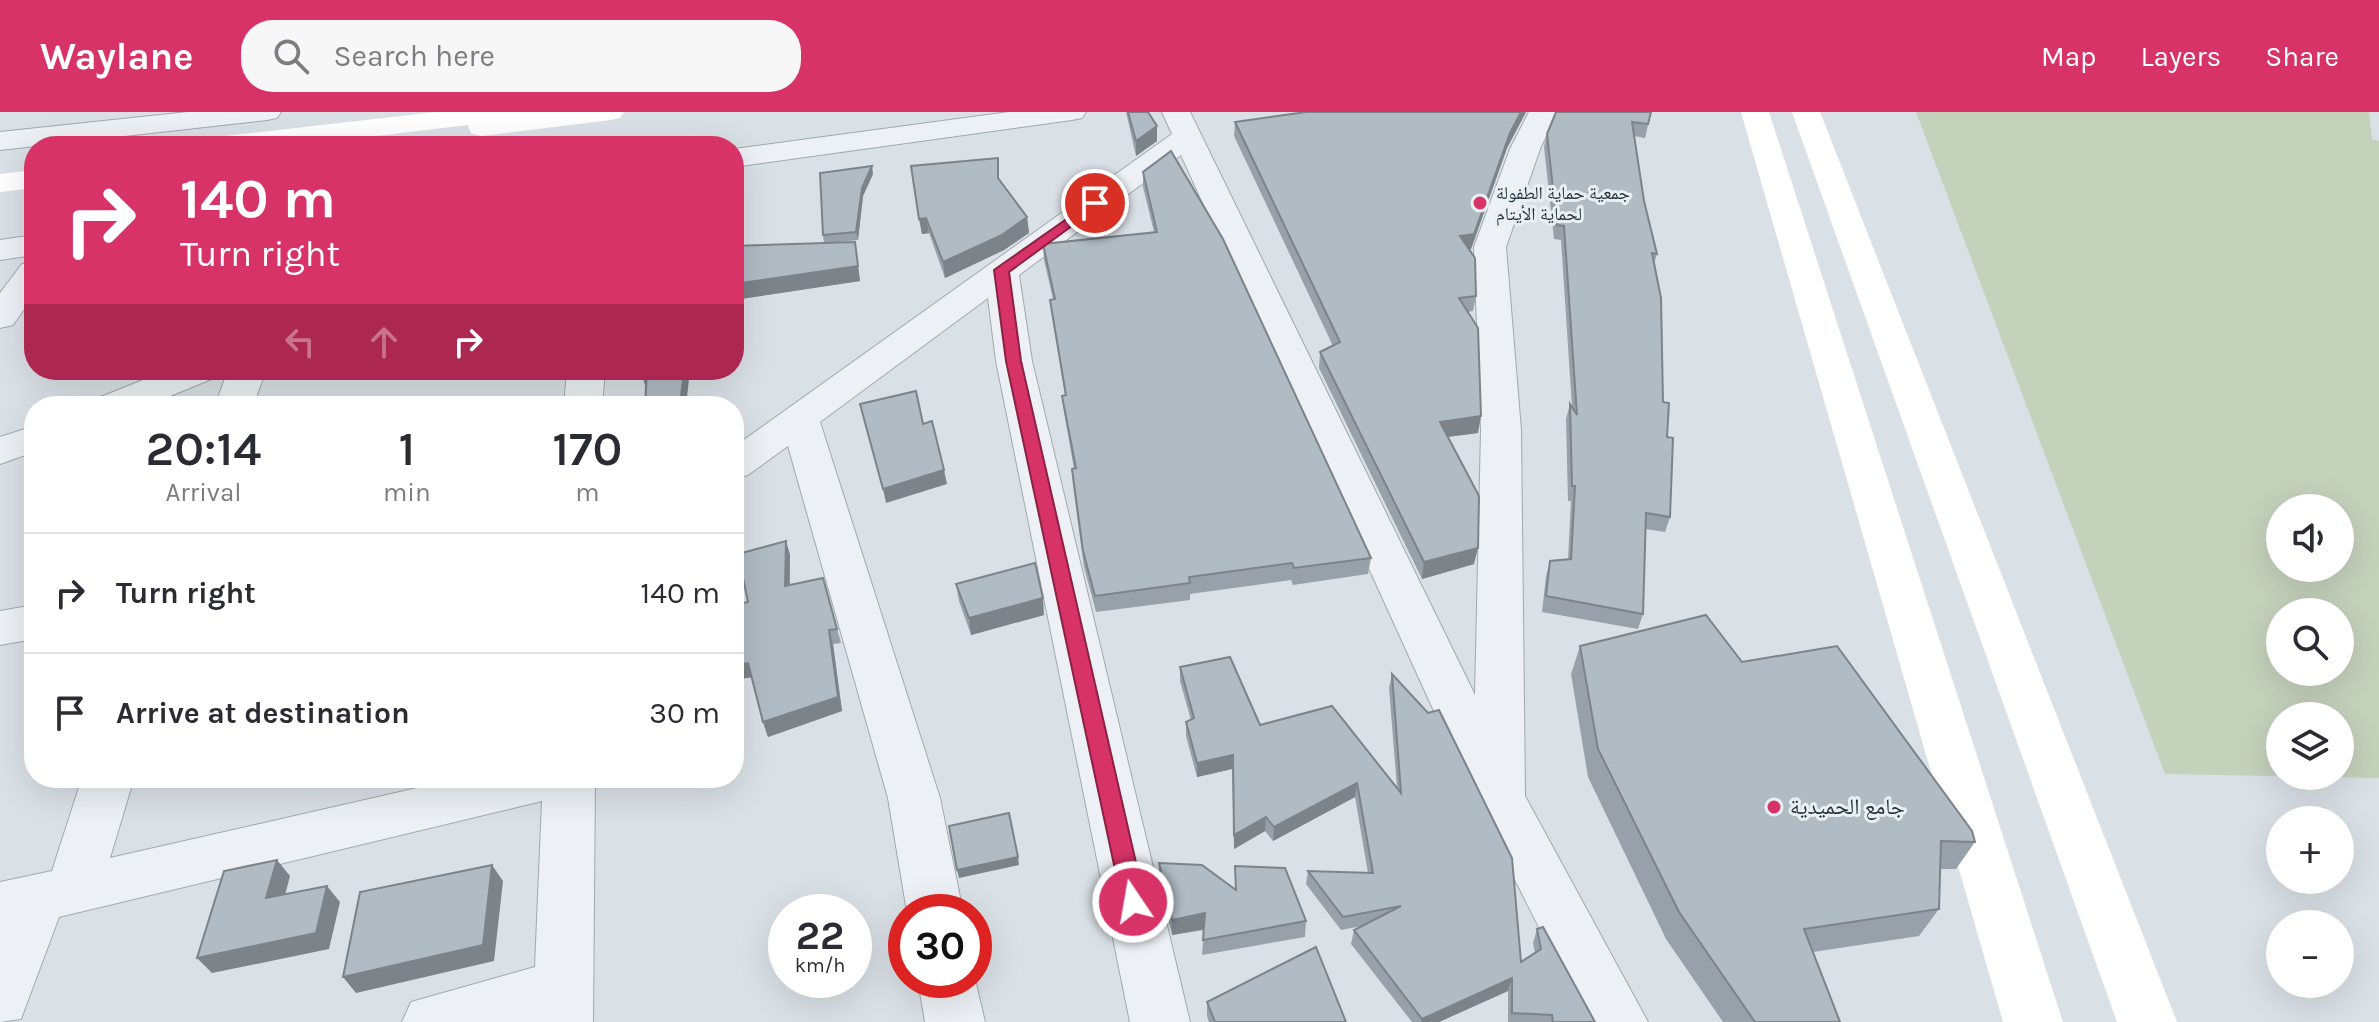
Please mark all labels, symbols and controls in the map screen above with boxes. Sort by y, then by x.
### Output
search box [241,20,801,92]
text: Waylane [40,34,193,79]
icon: search [269,34,313,78]
text: Search here [333,38,495,74]
text: Map [2041,40,2096,73]
text: Layers [2140,40,2221,73]
text: Share [2265,40,2339,73]
text: 140 m [180,166,336,231]
icon: right [48,168,152,272]
pin [1061,169,1129,237]
icon: arrive [1073,181,1117,225]
place label: جمعية حماية الطفولة لحماية الأيتام [1496,182,1630,226]
marker: جمعية حماية الطفولة لحماية الأيتام [1471,194,1489,212]
text: Turn right [180,233,340,275]
icon: left [278,320,322,364]
icon: ahead [362,320,406,364]
icon: right [446,320,490,364]
text: 20:14 [146,421,261,477]
text: 1 [398,421,415,477]
text: 170 [552,421,622,477]
text: Arrival [165,477,242,508]
text: min [383,477,431,508]
text: m [575,477,600,508]
map controls [2266,494,2354,998]
button: sound [2266,494,2354,582]
icon: right [48,571,92,615]
text: Turn right [116,575,256,611]
text: 140 m [640,575,720,611]
button: search [2266,598,2354,686]
icon: arrive [48,691,92,735]
text: Arrive at destination [116,695,410,731]
text: 30 m [649,695,720,731]
button: layers [2266,702,2354,790]
place label: جامع الحميدية [1790,794,1905,820]
marker: جامع الحميدية [1765,798,1783,816]
button: + [2266,806,2354,894]
position arrow [1091,860,1175,944]
speed limit sign: 30 [888,894,992,998]
button: − [2266,910,2354,998]
text: 22 [796,912,844,959]
text: km/h [795,954,845,977]

